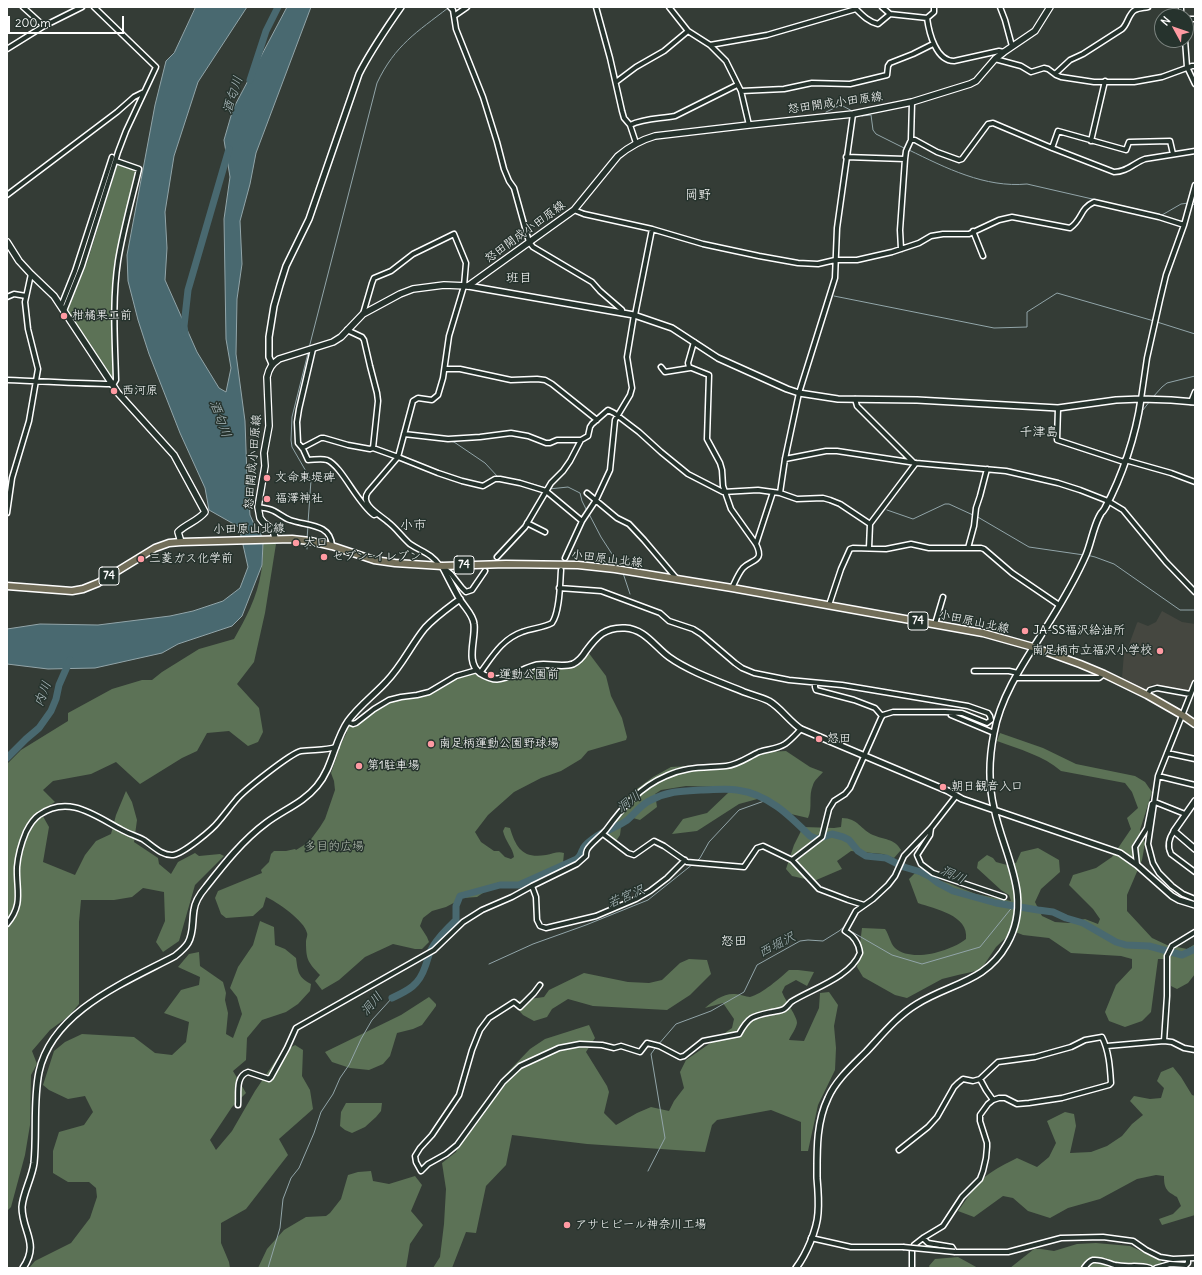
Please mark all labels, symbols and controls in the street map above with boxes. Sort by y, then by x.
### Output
scale bar [10,8,126,34]
north arrow [1154,8,1194,48]
text: N [1158,14,1173,28]
text: 200 m [15,15,51,30]
water label: 酒匂川 [220,74,246,116]
street label: 怒田開成小田原線 [786,89,884,117]
district label: 岡野 [685,187,711,203]
street label: 怒田開成小田原線 [482,198,568,266]
district label: 班目 [506,270,532,286]
place label: 柑橘果工前 [72,309,132,323]
marker: 柑橘果工前 [59,311,69,321]
place label: 西河原 [122,384,158,398]
marker: 西河原 [109,386,119,396]
water label: 酒匂川 [206,398,234,440]
street label: 怒田開成小田原線 [242,414,264,510]
district label: 千津島 [1020,424,1058,440]
place label: 文命東堤碑 [275,471,335,485]
marker: 文命東堤碑 [262,473,272,483]
place label: 福澤神社 [275,492,323,506]
marker: 福澤神社 [262,494,272,504]
district label: 小市 [400,517,426,533]
street label: 小田原山北線 [213,521,285,537]
place label: 大口 [304,536,328,550]
marker: 大口 [291,538,301,548]
street label: 小田原山北線 [570,547,644,571]
place label: セブン-イレブン [332,550,421,564]
place label: 三菱ガス化学前 [149,552,233,566]
marker: セブン-イレブン [319,552,329,562]
marker: 三菱ガス化学前 [136,554,146,564]
road number: 74 [454,556,474,574]
road number: 74 [99,567,119,585]
street label: 小田原山北線 [937,607,1011,637]
road number: 74 [908,612,928,630]
place label: JA-SS福沢給油所 [1033,624,1125,638]
marker: JA-SS福沢給油所 [1020,626,1030,636]
place label: 南足柄市立福沢小学校 [1032,644,1152,658]
marker: 南足柄市立福沢小学校 [1155,646,1165,656]
place label: 運動公園前 [499,668,559,682]
marker: 運動公園前 [486,670,496,680]
water label: 内川 [31,679,55,709]
place label: 怒田 [827,732,851,746]
marker: 怒田 [814,734,824,744]
place label: 南足柄運動公園野球場 [439,737,559,751]
marker: 南足柄運動公園野球場 [426,739,436,749]
place label: 第1駐車場 [367,759,420,773]
marker: 第1駐車場 [354,761,364,771]
place label: 朝日観音入口 [951,780,1023,794]
marker: 朝日観音入口 [938,782,948,792]
water label: 洞川 [614,788,644,816]
park label: 多目的広場 [304,840,364,854]
water label: 洞川 [938,862,968,888]
water label: 若宮沢 [605,882,647,912]
water label: 西堀沢 [756,929,798,961]
district label: 怒田 [721,933,747,949]
water label: 洞川 [358,989,386,1019]
place label: アサヒビール神奈川工場 [575,1218,706,1232]
marker: アサヒビール神奈川工場 [562,1220,572,1230]

